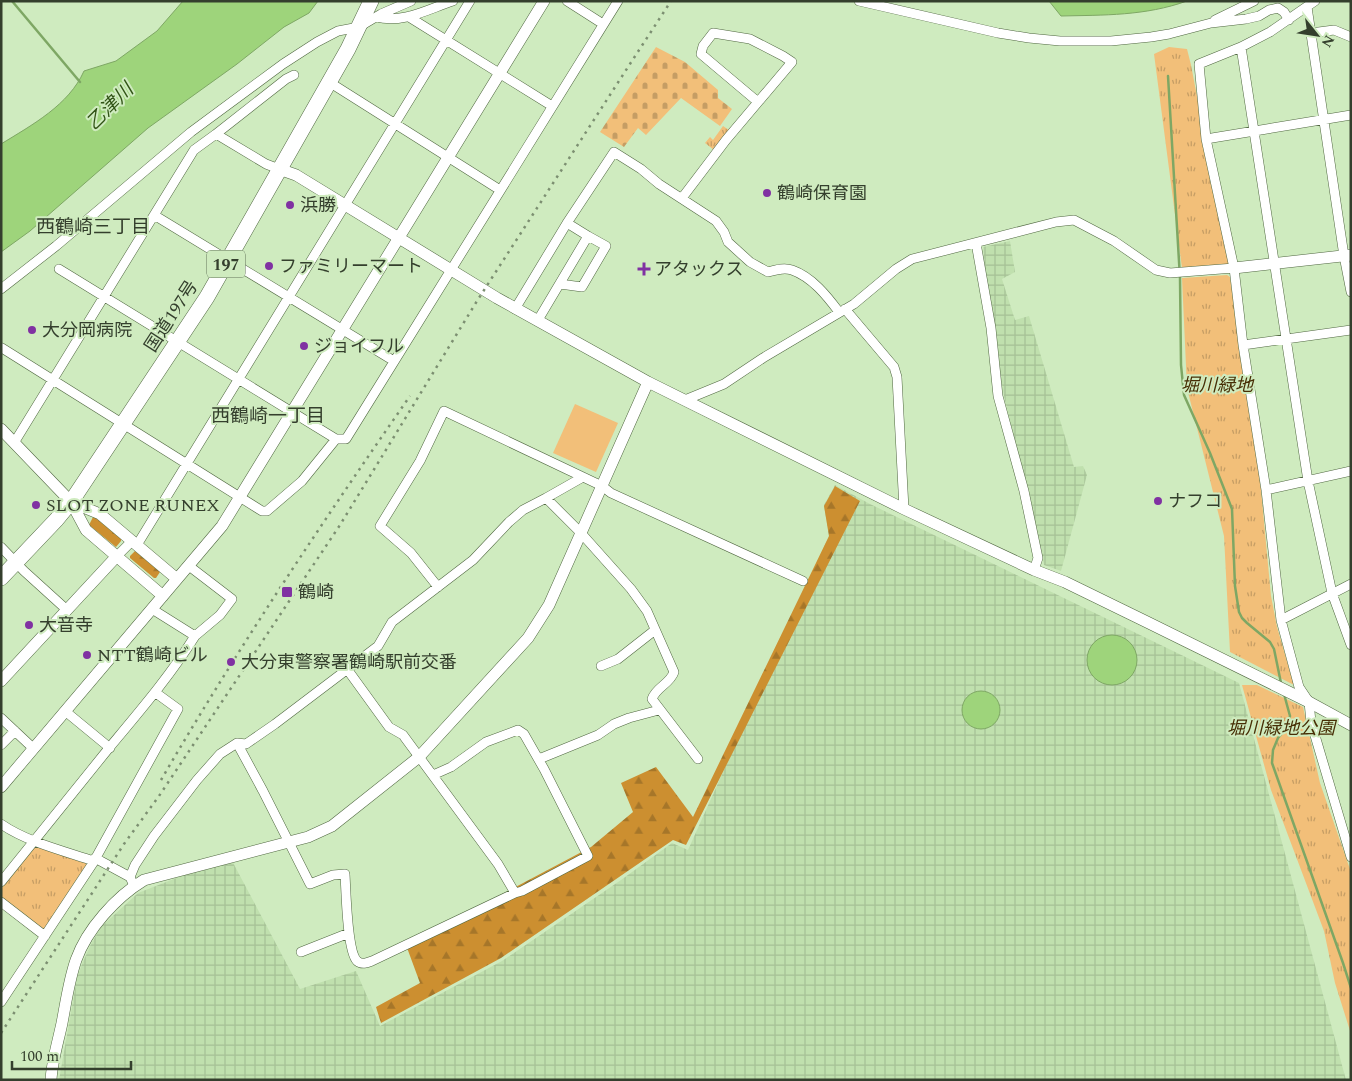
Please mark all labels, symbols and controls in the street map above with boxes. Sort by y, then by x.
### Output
north arrow [1292,10,1342,60]
text: N [1316,31,1340,51]
water label: 乙津川 [80,75,142,137]
place label: 鶴崎保育園 [777,180,867,207]
marker: 鶴崎保育園 [761,187,773,199]
place label: 浜勝 [300,192,336,219]
marker: 浜勝 [284,199,296,211]
district label: 西鶴崎三丁目 [36,213,150,242]
road number: 197 [207,250,245,278]
place label: ファミリーマート [279,253,423,280]
place label: アタックス [654,256,743,283]
marker: ファミリーマート [263,260,275,272]
marker: アタックス [638,263,650,275]
street label: 国道197号 [138,275,205,358]
place label: 大分岡病院 [42,317,132,344]
marker: 大分岡病院 [26,324,38,336]
place label: ジョイフル [314,333,404,360]
marker: ジョイフル [298,340,310,352]
park label: 堀川緑地 [1181,372,1255,399]
district label: 西鶴崎一丁目 [211,402,325,431]
place label: ナフコ [1168,488,1222,515]
place label: SLOT ZONE RUNEX [46,492,220,519]
marker: ナフコ [1152,495,1164,507]
marker: SLOT ZONE RUNEX [30,499,42,511]
place label: 鶴崎 [298,579,334,606]
marker: 鶴崎 [280,585,294,599]
place label: 大音寺 [39,612,93,639]
marker: 大音寺 [23,619,35,631]
place label: NTT鶴崎ビル [97,642,208,669]
marker: NTT鶴崎ビル [81,649,93,661]
place label: 大分東警察署鶴崎駅前交番 [241,649,457,676]
marker: 大分東警察署鶴崎駅前交番 [225,656,237,668]
park label: 堀川緑地公園 [1227,715,1338,742]
scale bar [12,1038,131,1070]
text: 100 m [20,1045,59,1068]

